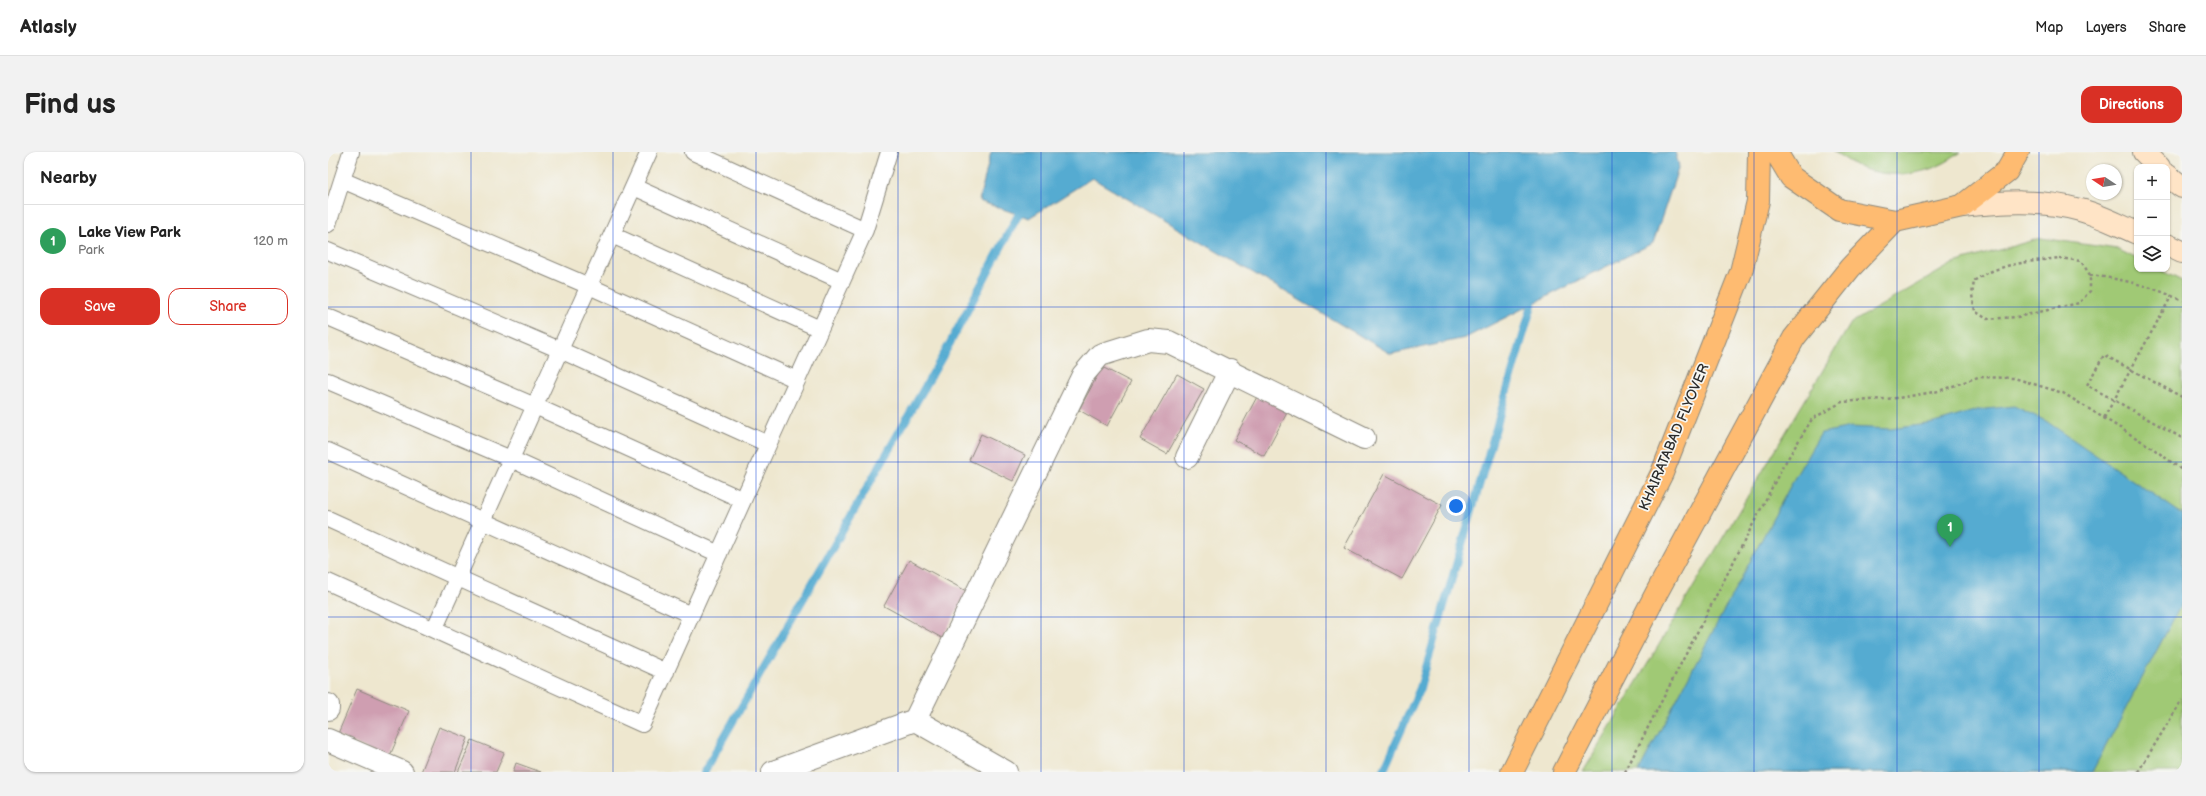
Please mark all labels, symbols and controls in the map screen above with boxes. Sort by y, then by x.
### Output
text: Atlasly [20,16,77,39]
text: Map [2035,19,2063,36]
text: Layers [2085,19,2127,36]
text: Share [2149,19,2186,36]
button: Directions [2081,86,2182,123]
text: Find us [24,88,116,121]
north arrow [2086,164,2122,200]
map controls [2134,164,2170,272]
button: + [2134,164,2170,200]
text: Nearby [40,168,97,188]
button: − [2134,200,2170,236]
text: Lake View Park [78,223,181,242]
text: 1 [50,233,56,249]
text: 120 m [253,233,288,249]
button: layers [2134,236,2170,272]
text: Park [78,242,104,258]
button: Save [40,288,160,325]
button: Share [168,288,288,325]
street label: KHAIRATABAD FLYOVER [1635,361,1713,513]
your location [1446,496,1466,516]
pin: 1 [1937,514,1963,547]

